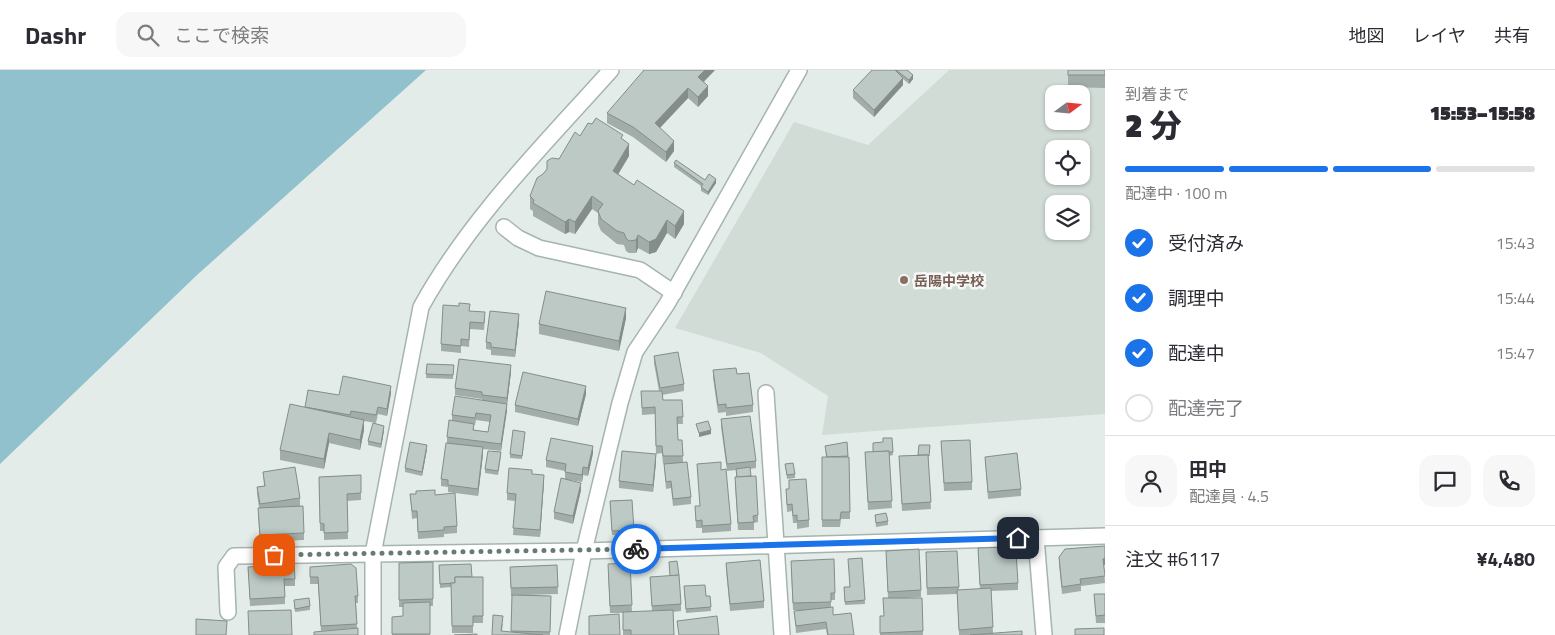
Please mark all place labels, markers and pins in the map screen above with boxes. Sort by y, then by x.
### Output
place label: 岳陽中学校 [914,270,984,291]
marker: 岳陽中学校 [898,274,910,286]
pin [997,517,1039,559]
pin [253,534,295,576]

